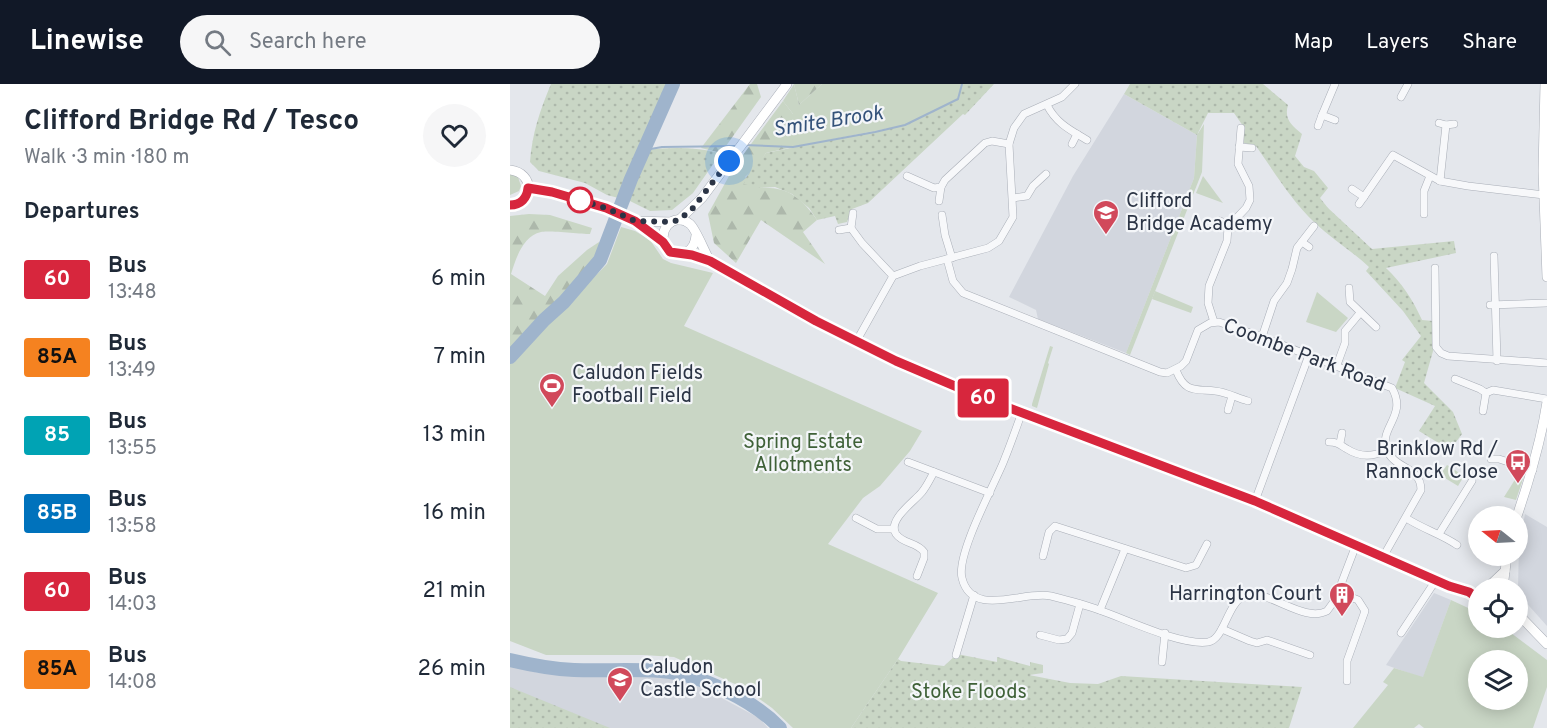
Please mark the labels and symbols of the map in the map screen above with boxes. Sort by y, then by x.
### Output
water label: Smite Brook [771,100,885,144]
your location [714,146,744,176]
unlabelled marker [567,187,593,213]
place label: Clifford Bridge Academy [1126,189,1273,238]
school or university icon: Clifford Bridge Academy [1091,198,1121,236]
street label: Coombe Park Road [1219,313,1389,399]
place label: Caludon Fields Football Field [572,361,703,410]
sports icon: Caludon Fields Football Field [537,371,567,409]
line badge: 60 [956,378,1010,418]
park label: Spring Estate Allotments [743,430,863,479]
place label: Brinklow Rd / Rannock Close [1365,437,1498,486]
bus stop icon: Brinklow Rd / Rannock Close [1503,447,1533,485]
north arrow [1468,506,1528,566]
building icon: Harrington Court [1327,580,1357,618]
place label: Harrington Court [1169,582,1322,608]
place label: Caludon Castle School [640,655,762,704]
school or university icon: Caludon Castle School [605,665,635,703]
park label: Stoke Floods [911,680,1027,706]

